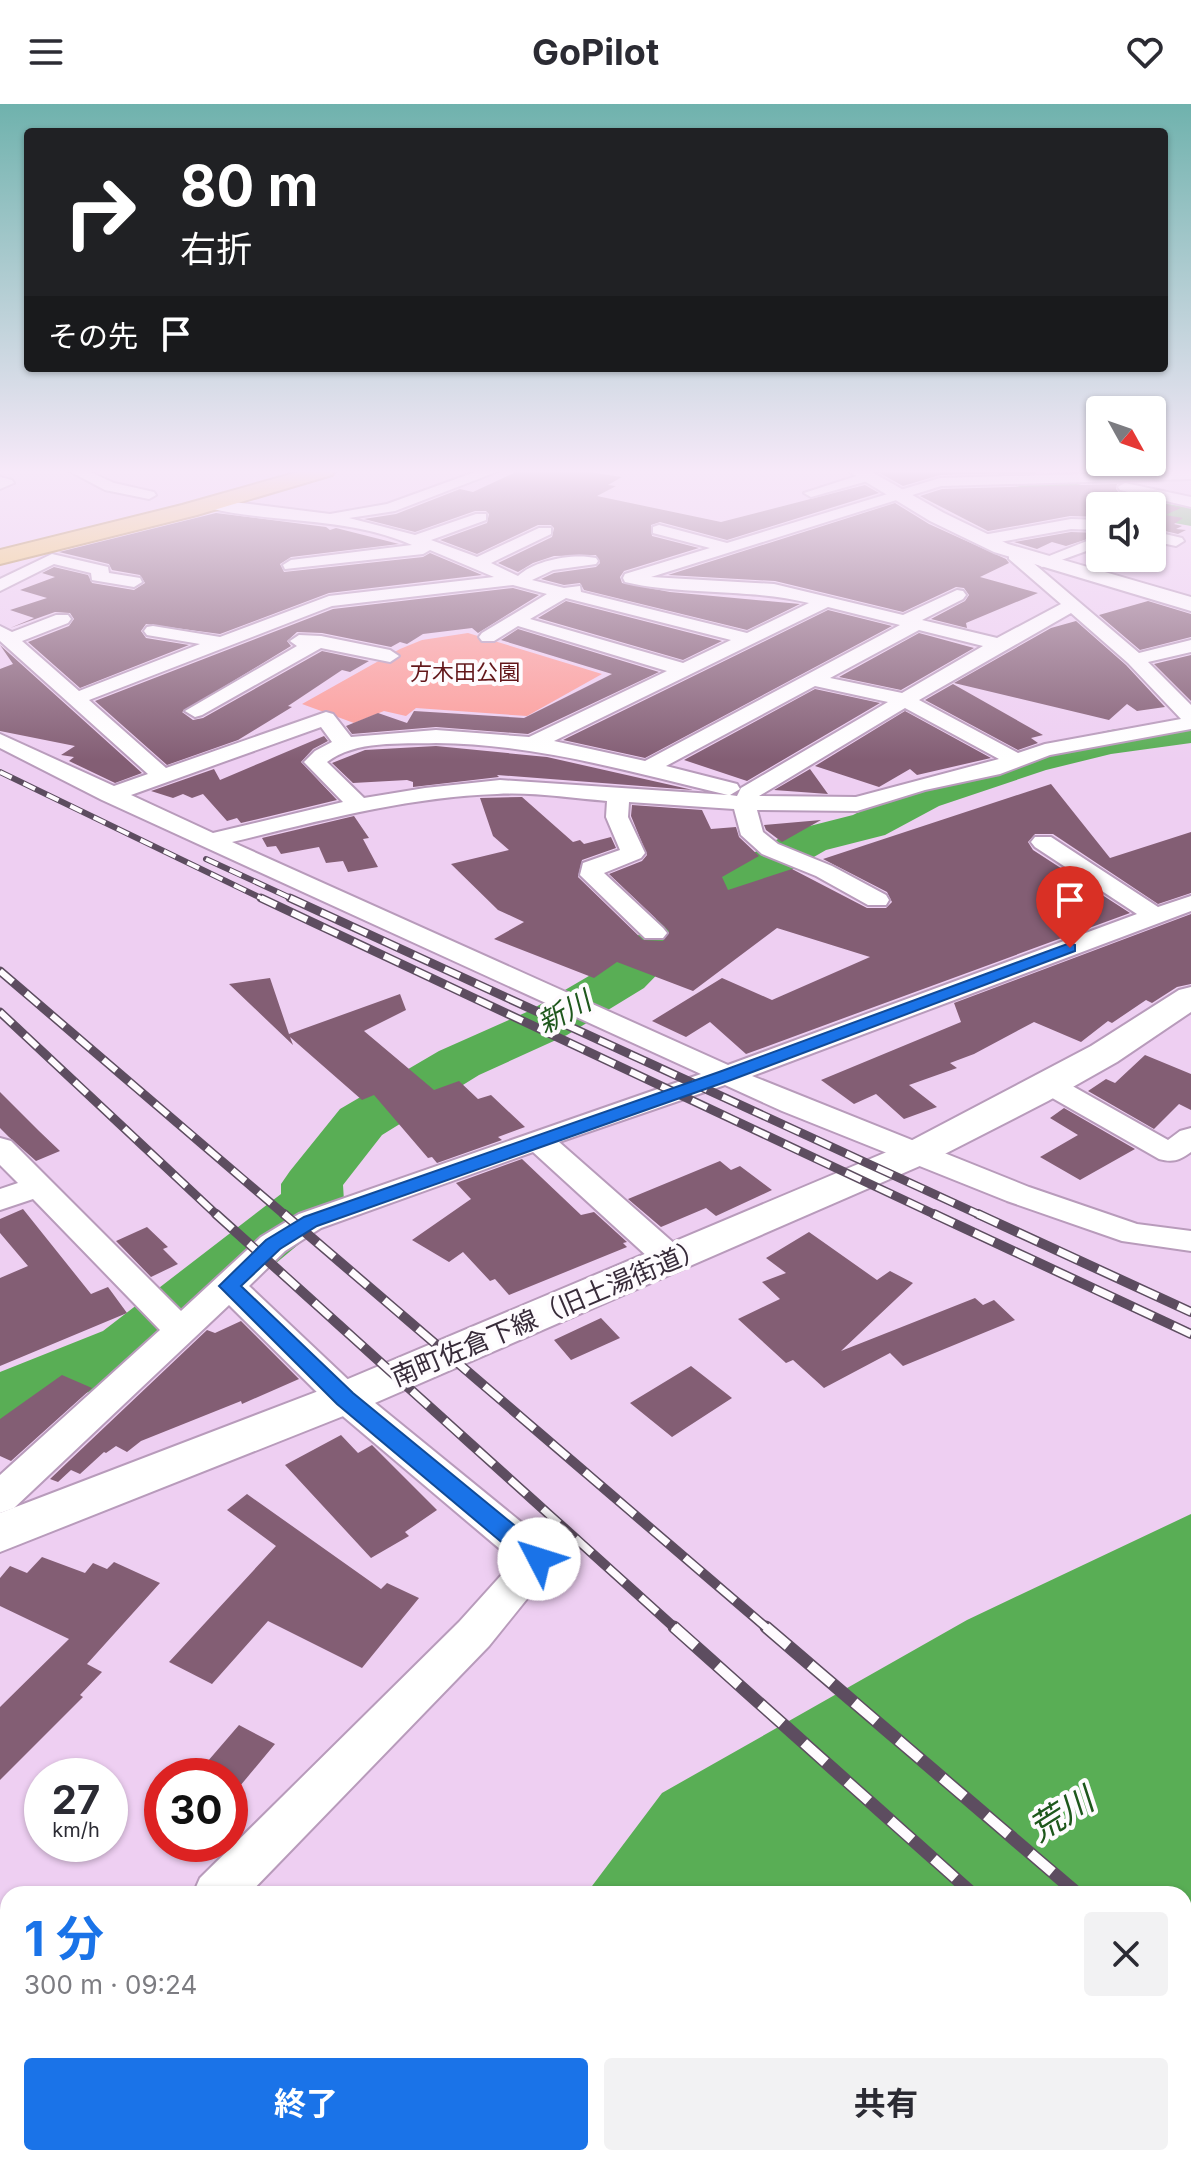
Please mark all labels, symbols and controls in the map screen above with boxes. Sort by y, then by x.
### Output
icon: menu [24,30,68,74]
text: GoPilot [532,30,659,74]
icon: heart [1123,30,1167,74]
text: 80 m [180,152,319,220]
icon: right [48,160,152,264]
text: 右折 [180,227,252,271]
icon: arrive [154,312,198,356]
text: その先 [48,318,138,354]
north arrow [1086,396,1166,476]
map controls [1086,396,1166,572]
button: sound [1086,492,1166,572]
park label: 方木田公園 [410,659,520,685]
pin [1036,866,1104,948]
icon: arrive [1048,878,1092,922]
water label: 新川 [531,982,599,1040]
street label: 南町佐倉下線（旧土湯街道） [386,1232,710,1392]
position arrow [497,1517,581,1601]
speed limit sign: 30 [144,1758,248,1862]
text: 27 [52,1775,100,1824]
water label: 荒川 [1021,1777,1103,1849]
text: km/h [52,1818,100,1842]
text: 1 分 [24,1909,104,1968]
button: close [1084,1912,1168,1996]
text: 300 m · 09:24 [24,1969,197,2000]
button: 終了 [24,2058,588,2150]
button: 共有 [604,2058,1168,2150]

